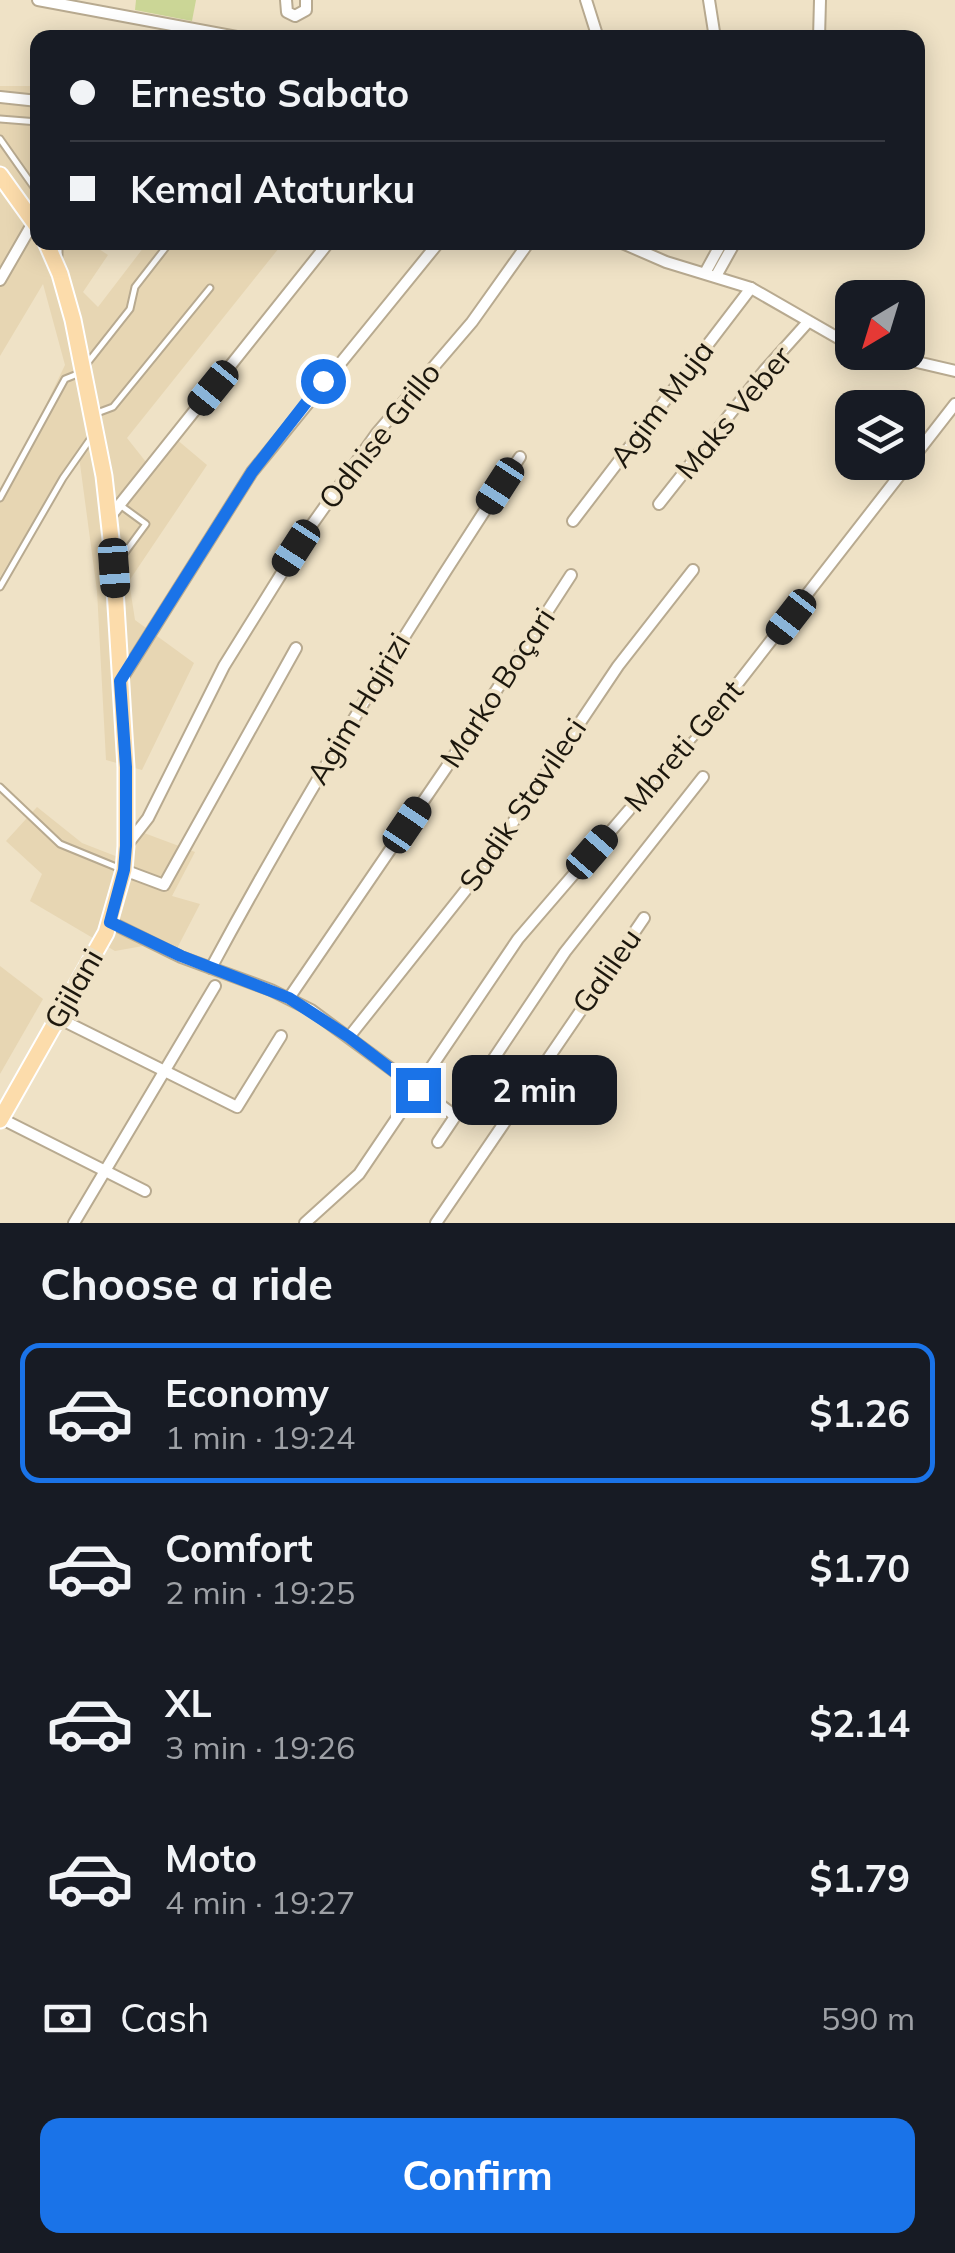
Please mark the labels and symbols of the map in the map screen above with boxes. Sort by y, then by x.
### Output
north arrow [835,280,925,370]
street label: Agim Muja [601,332,721,475]
street label: Maks Veber [667,338,800,487]
street label: Odhise Grillo [310,354,448,517]
car [182,355,244,421]
route start [301,359,346,404]
car [471,453,529,519]
car [267,515,325,581]
car [97,537,131,599]
car [761,584,821,650]
street label: Marko Boçari [431,600,563,775]
street label: Agim Hajrizi [298,626,418,791]
street label: Mbreti Gent [616,672,751,819]
street label: Sadik Stavileci [450,711,594,898]
car [378,792,436,858]
car [561,820,623,884]
street label: Galileu [563,921,649,1020]
street label: Gjilani [35,942,111,1035]
callout: 2 min [453,1055,618,1125]
route end [396,1068,441,1113]

